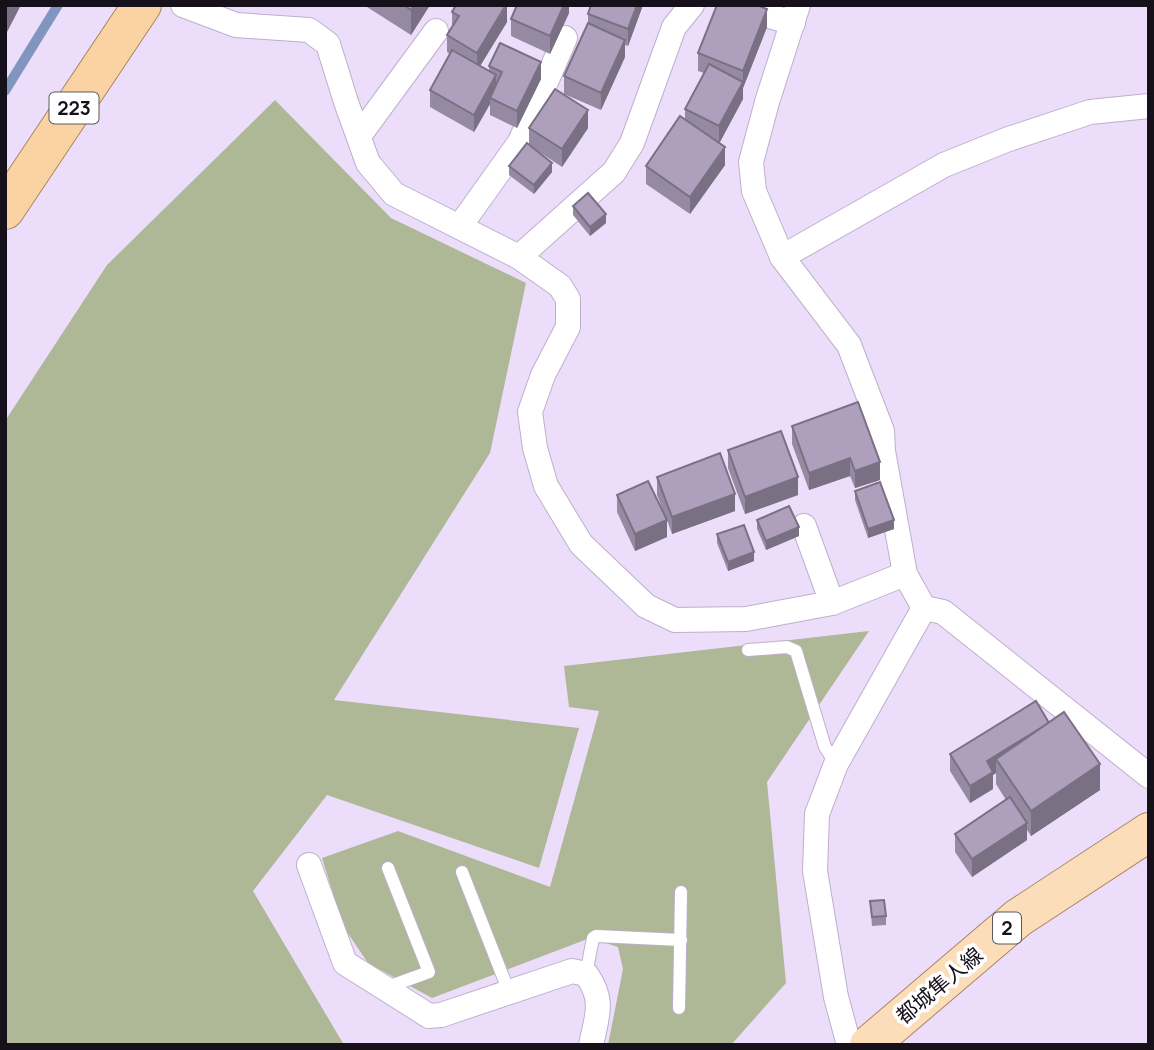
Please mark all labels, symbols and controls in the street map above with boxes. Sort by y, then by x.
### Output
road number: 223 [50,92,98,124]
road number: 2 [993,912,1021,944]
street label: 都城隼人線 [890,941,988,1029]

